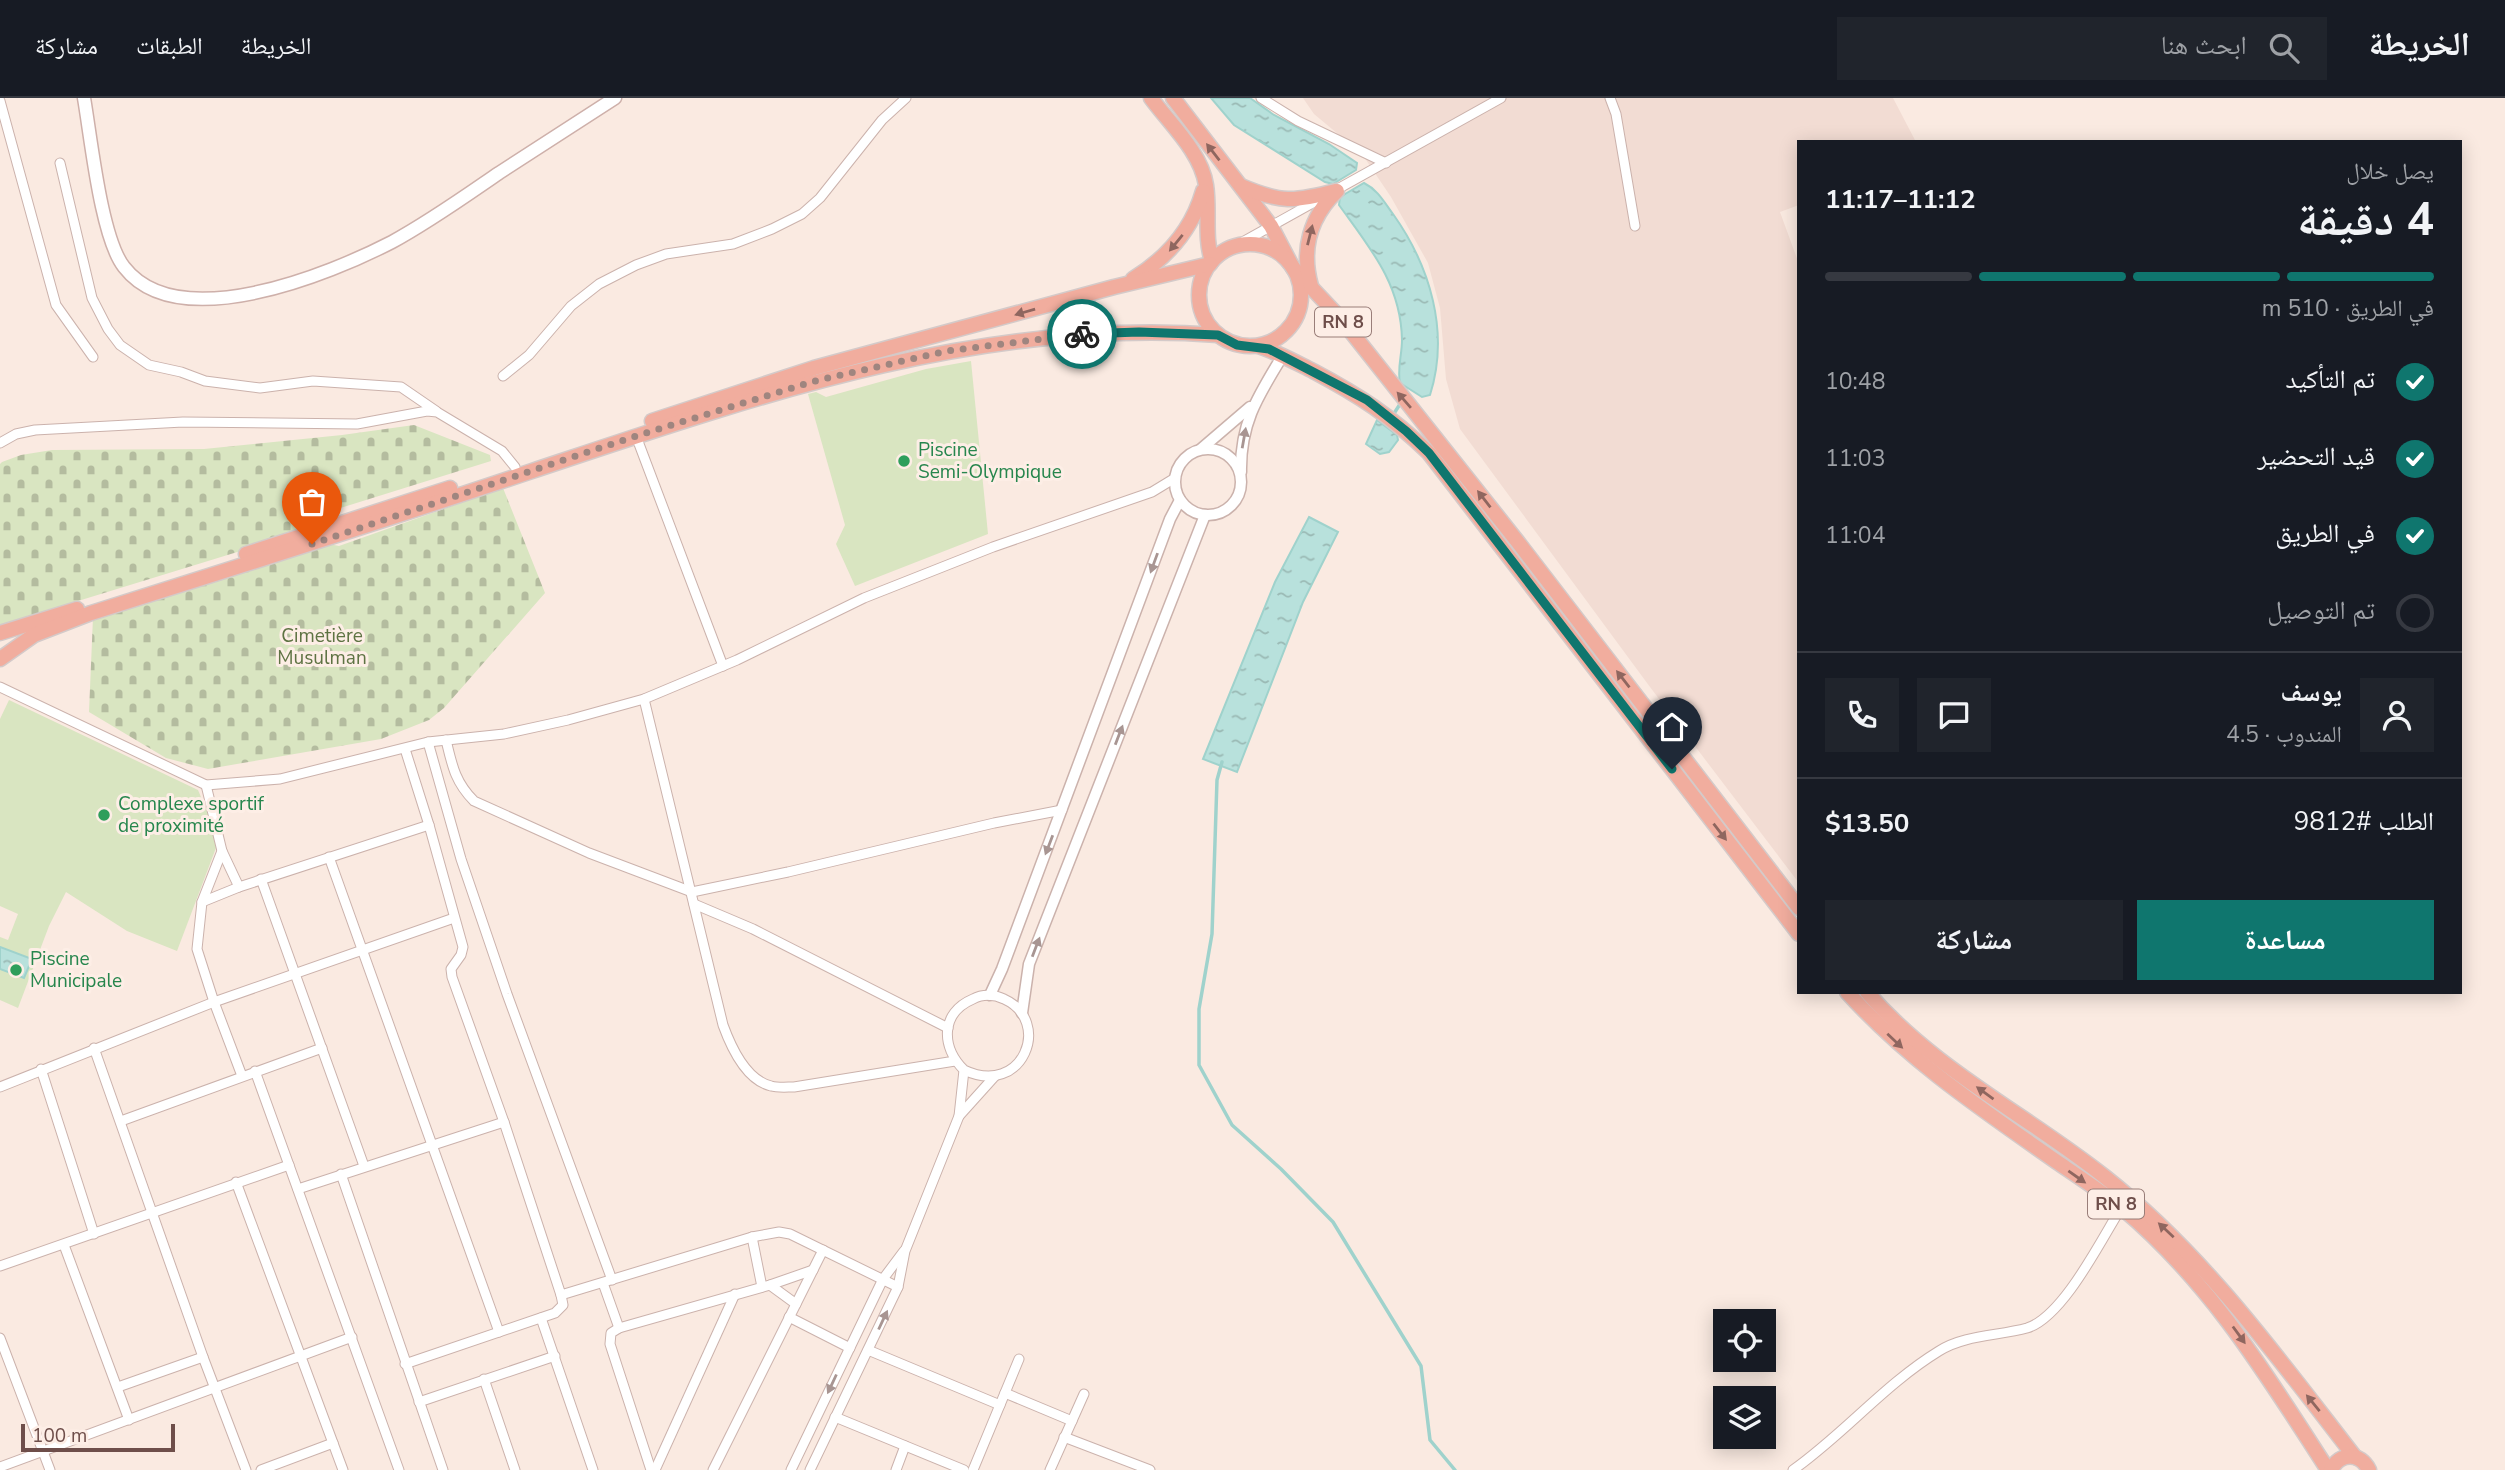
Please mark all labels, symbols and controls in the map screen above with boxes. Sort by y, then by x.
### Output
search box [1837,17,2327,80]
text: الخريطة [2369,22,2470,67]
text: ابحث هنا [2161,28,2247,63]
icon: search [2265,29,2303,67]
text: مشاركة [35,30,98,62]
text: الطبقات [136,30,203,62]
text: الخريطة [241,30,311,62]
one-way arrow [1205,143,1220,161]
text: يصل خلال [2346,156,2434,187]
text: 11:12–11:17 [1825,182,1976,217]
text: 4 دقيقة [2297,188,2434,251]
one-way arrow [1305,224,1316,246]
one-way arrow [1169,235,1184,252]
text: في الطريق · 510 m [2262,293,2434,324]
courier [1047,299,1117,369]
one-way arrow [1014,307,1036,318]
road number: RN 8 [1315,308,1371,336]
icon: bike [1063,315,1101,353]
text: تم التأكيد [2286,362,2375,397]
icon: check [2396,363,2434,401]
text: 10:48 [1825,366,1885,397]
one-way arrow [1396,391,1412,409]
one-way arrow [1239,427,1250,449]
place label: Piscine Semi-Olympique [918,437,1062,485]
text: قيد التحضير [2257,439,2375,474]
icon: check [2396,440,2434,478]
text: 11:03 [1825,443,1885,474]
marker: Piscine Semi-Olympique [896,453,912,469]
pin [282,472,342,544]
icon: bag [293,483,331,521]
one-way arrow [1476,490,1491,508]
text: في الطريق [2275,516,2375,551]
icon: check [2396,517,2434,555]
text: 11:04 [1825,520,1885,551]
one-way arrow [1148,553,1159,574]
text: تم التوصيل [2267,593,2375,628]
park label: Cimetière Musulman [277,623,367,671]
one-way arrow [1617,670,1631,688]
text: يوسف [2281,675,2342,710]
button: phone [1825,678,1899,752]
button: chat [1917,678,1991,752]
button: person [2360,678,2434,752]
pin [1642,697,1702,769]
icon: home [1653,708,1691,746]
text: المندوب · 4.5 [2226,719,2342,750]
one-way arrow [1114,724,1125,745]
place label: Complexe sportif de proximité [118,791,264,839]
text: الطلب #9812 [2294,804,2434,839]
text: $13.50 [1825,806,1909,841]
marker: Complexe sportif de proximité [96,807,112,823]
one-way arrow [1713,822,1728,840]
one-way arrow [1043,835,1054,856]
button: مشاركة [1825,900,2123,980]
button: مساعدة [2137,900,2434,980]
one-way arrow [1031,936,1042,957]
place label: Piscine Municipale [30,946,122,994]
marker: Piscine Municipale [8,962,24,978]
one-way arrow [1886,1033,1904,1049]
one-way arrow [1976,1086,1994,1100]
one-way arrow [2068,1169,2086,1183]
road number: RN 8 [2088,1190,2144,1218]
one-way arrow [2158,1223,2175,1239]
map controls [1713,1309,1776,1449]
button: locate [1713,1309,1776,1372]
one-way arrow [877,1310,888,1330]
one-way arrow [2232,1326,2246,1344]
one-way arrow [826,1374,837,1395]
button: layers [1713,1386,1776,1449]
one-way arrow [2307,1394,2321,1412]
scale bar [21,1421,175,1453]
text: 100 m [32,1423,87,1449]

